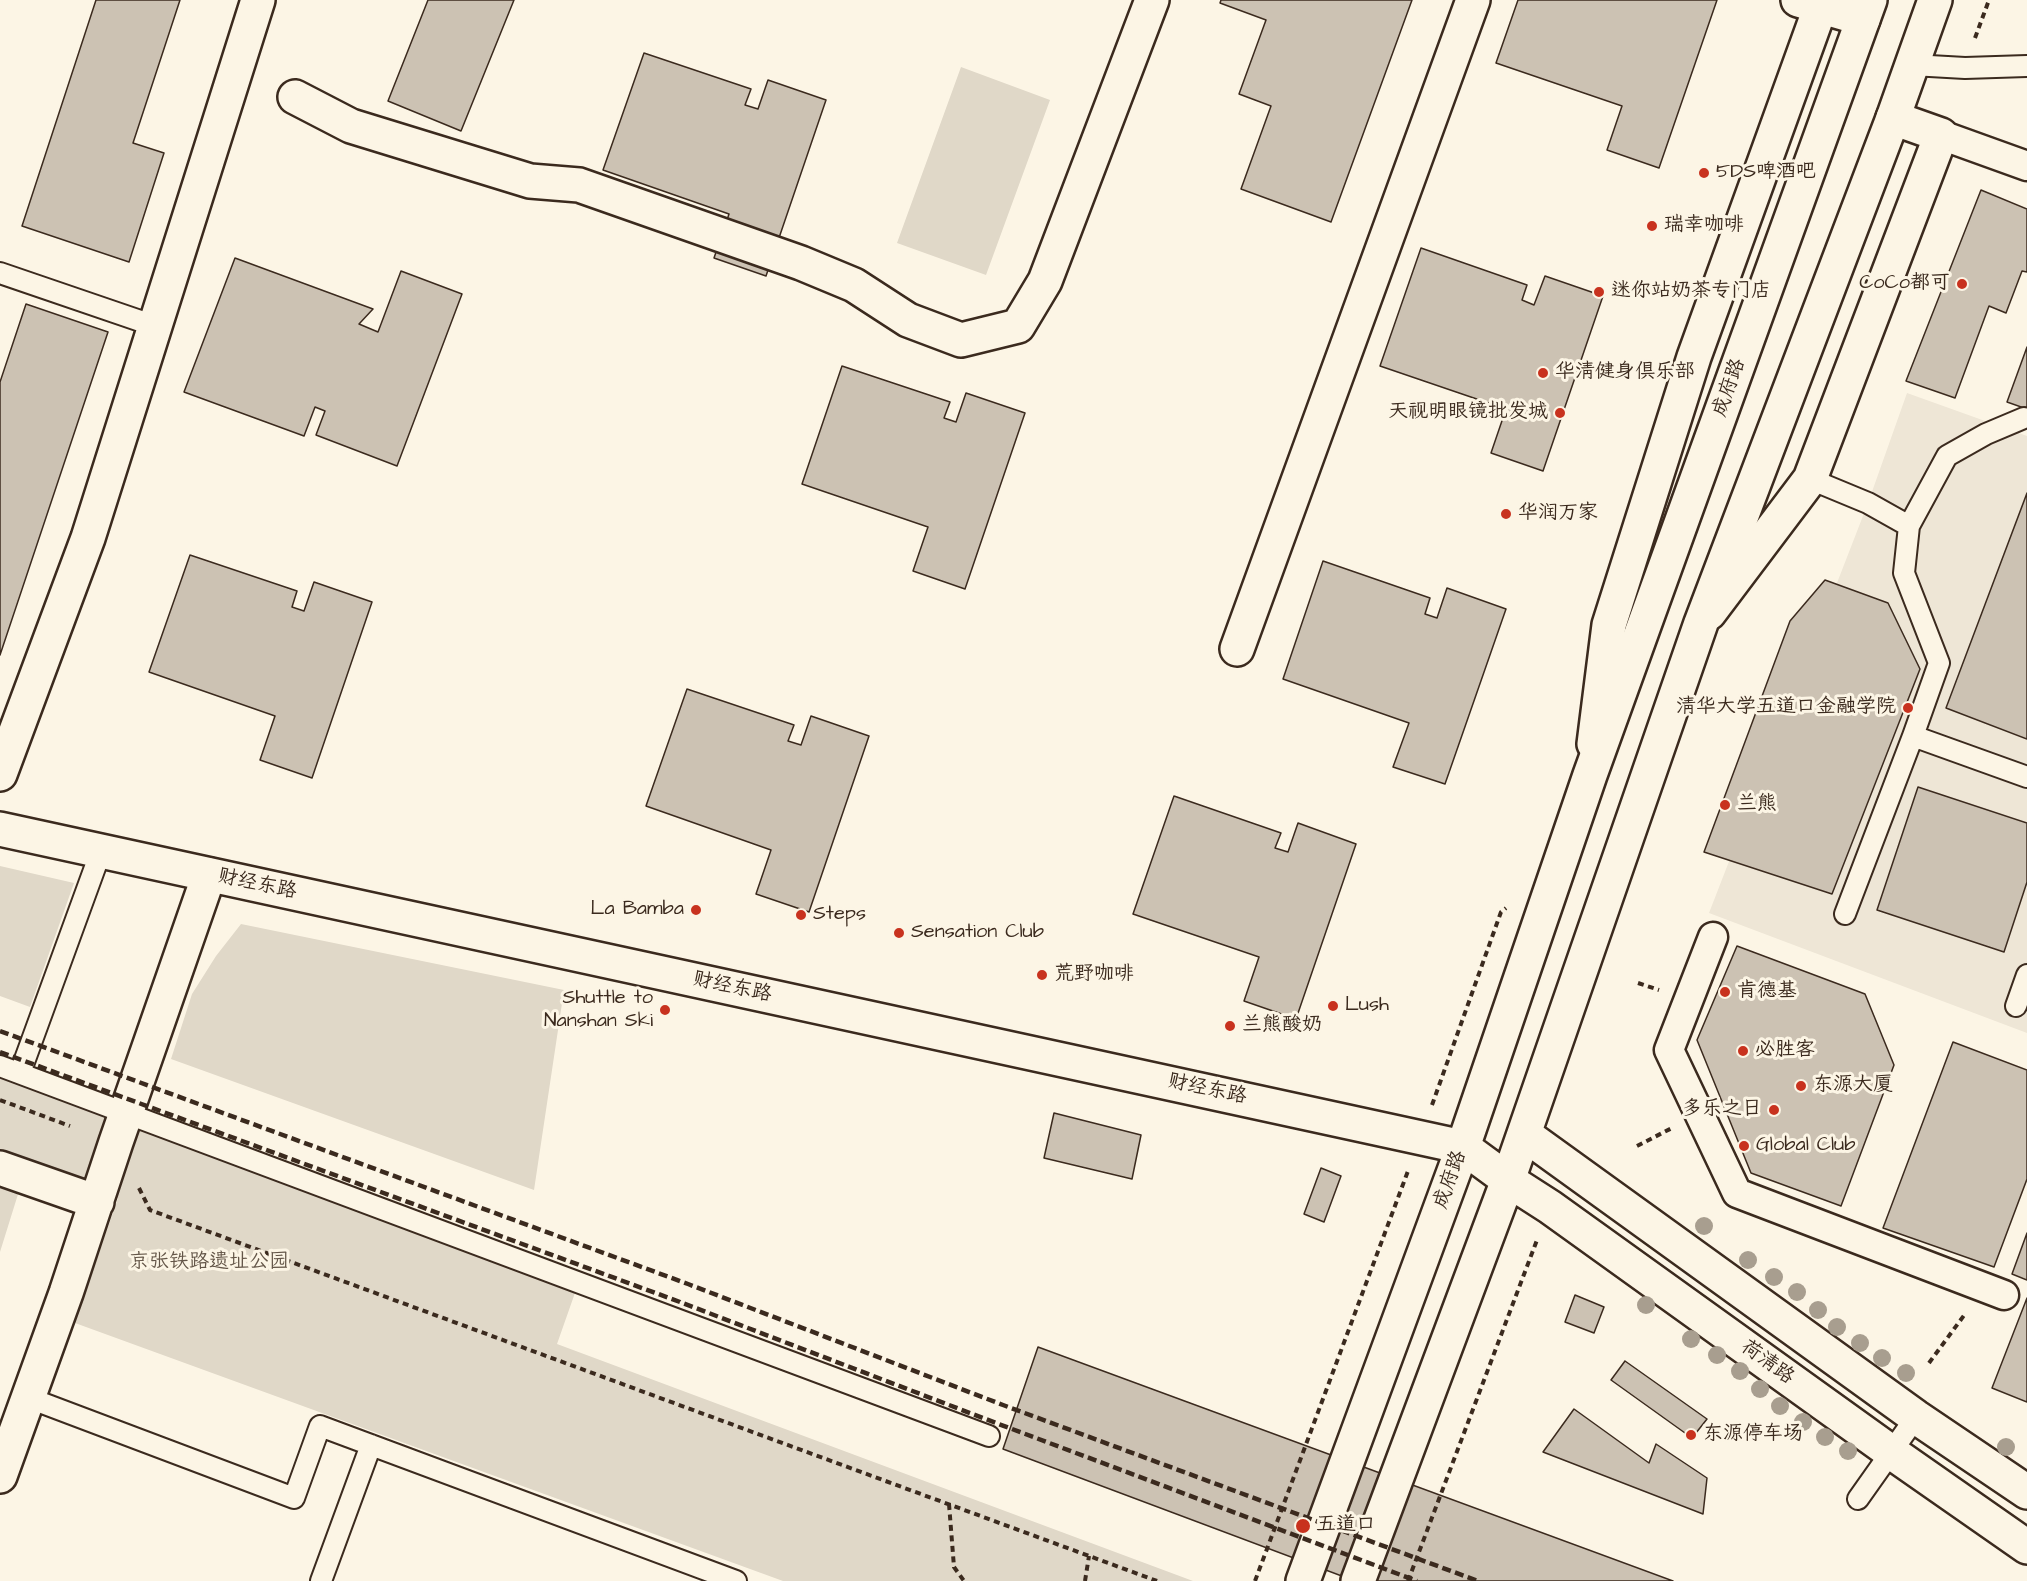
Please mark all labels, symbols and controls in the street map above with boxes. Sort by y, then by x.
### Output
place label: 5DS啤酒吧 [1716,161,1816,185]
marker: 5DS啤酒吧 [1697,166,1711,180]
place label: 瑞幸咖啡 [1664,214,1744,238]
marker: 瑞幸咖啡 [1645,219,1659,233]
place label: CoCo都可 [1859,272,1950,296]
marker: CoCo都可 [1955,277,1969,291]
place label: 迷你站奶茶专门店 [1611,280,1771,304]
marker: 迷你站奶茶专门店 [1592,285,1606,299]
street label: 成府路 [1708,356,1752,420]
place label: 华清健身俱乐部 [1555,361,1695,385]
marker: 华清健身俱乐部 [1536,366,1550,380]
place label: 天视明眼镜批发城 [1388,401,1548,425]
marker: 天视明眼镜批发城 [1553,406,1567,420]
place label: 华润万家 [1518,502,1598,526]
marker: 华润万家 [1499,507,1513,521]
place label: 清华大学五道口金融学院 [1676,696,1896,720]
marker: 清华大学五道口金融学院 [1901,701,1915,715]
place label: 兰熊 [1737,793,1777,817]
marker: 兰熊 [1718,798,1732,812]
street label: 财经东路 [215,865,299,905]
place label: La Bamba [591,898,684,922]
marker: La Bamba [689,903,703,917]
place label: Steps [813,903,866,927]
marker: Steps [794,908,808,922]
place label: Sensation Club [911,921,1044,945]
marker: Sensation Club [892,926,906,940]
place label: 荒野咖啡 [1054,963,1134,987]
street label: 财经东路 [690,968,774,1008]
marker: 荒野咖啡 [1035,968,1049,982]
place label: 肯德基 [1737,980,1797,1004]
marker: 肯德基 [1718,985,1732,999]
place label: Shuttle to Nanshan Ski [544,987,653,1034]
place label: Lush [1345,994,1389,1018]
marker: Lush [1326,999,1340,1013]
marker: Shuttle to Nanshan Ski [658,1003,672,1017]
place label: 兰熊酸奶 [1242,1014,1322,1038]
marker: 兰熊酸奶 [1223,1019,1237,1033]
place label: 必胜客 [1755,1039,1815,1063]
marker: 必胜客 [1736,1044,1750,1058]
street label: 财经东路 [1165,1070,1249,1110]
place label: 东源大厦 [1813,1074,1893,1098]
marker: 东源大厦 [1794,1079,1808,1093]
place label: 多乐之日 [1682,1098,1762,1122]
marker: 多乐之日 [1767,1103,1781,1117]
place label: Global Club [1756,1134,1855,1158]
marker: Global Club [1737,1139,1751,1153]
street label: 成府路 [1429,1148,1473,1212]
park label: 京张铁路遗址公园 [129,1251,289,1275]
street label: 荷清路 [1736,1336,1798,1390]
place label: 东源停车场 [1703,1423,1803,1447]
marker: 东源停车场 [1684,1428,1698,1442]
place label: 五道口 [1316,1514,1376,1538]
marker: 五道口 [1294,1517,1312,1535]

